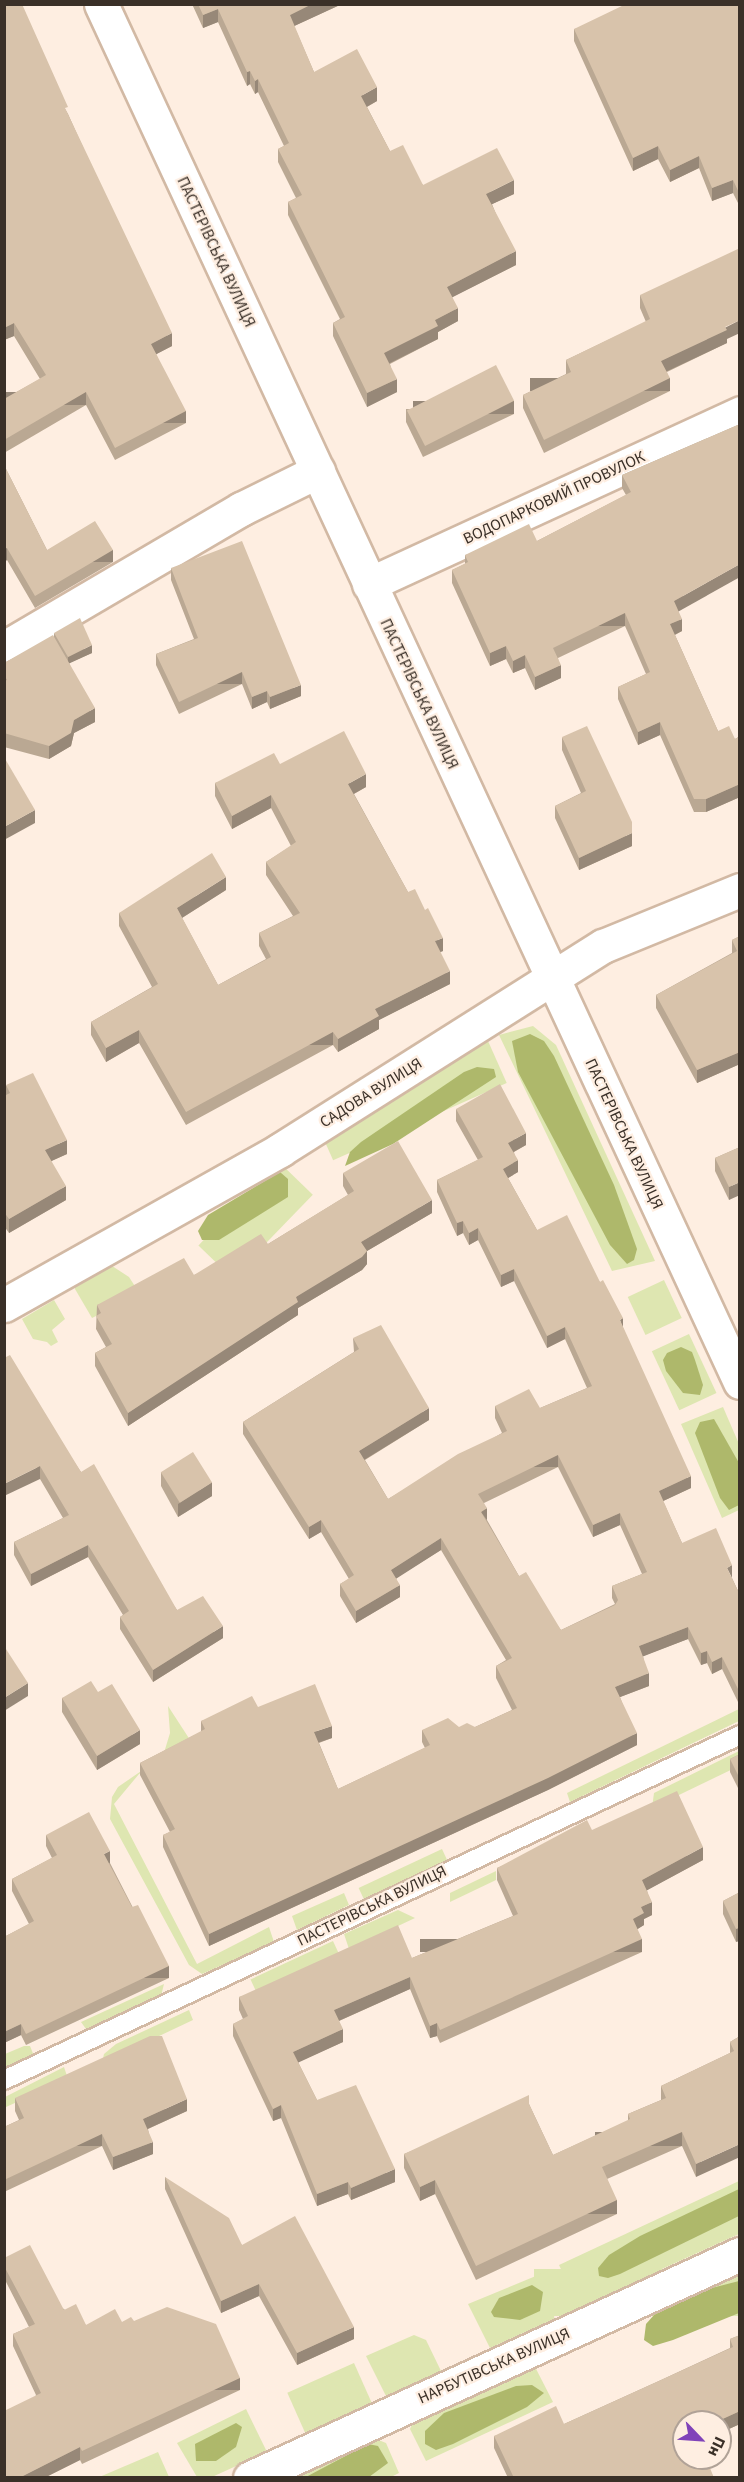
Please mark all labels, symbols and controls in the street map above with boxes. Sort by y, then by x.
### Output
street label: ПАСТЕРІВСЬКА ВУЛИЦЯ [173,174,259,330]
street label: ВОДОПАРКОВИЙ ПРОВУЛОК [460,447,648,549]
street label: ПАСТЕРІВСЬКА ВУЛИЦЯ [376,616,462,772]
street label: САДОВА ВУЛИЦЯ [316,1054,426,1132]
street label: ПАСТЕРІВСЬКА ВУЛИЦЯ [581,1056,667,1212]
street label: ПАСТЕРІВСЬКА ВУЛИЦЯ [294,1861,450,1951]
street label: НАРБУТІВСЬКА ВУЛИЦЯ [415,2324,573,2408]
north arrow [672,2410,732,2470]
text: Пн [702,2433,731,2460]

